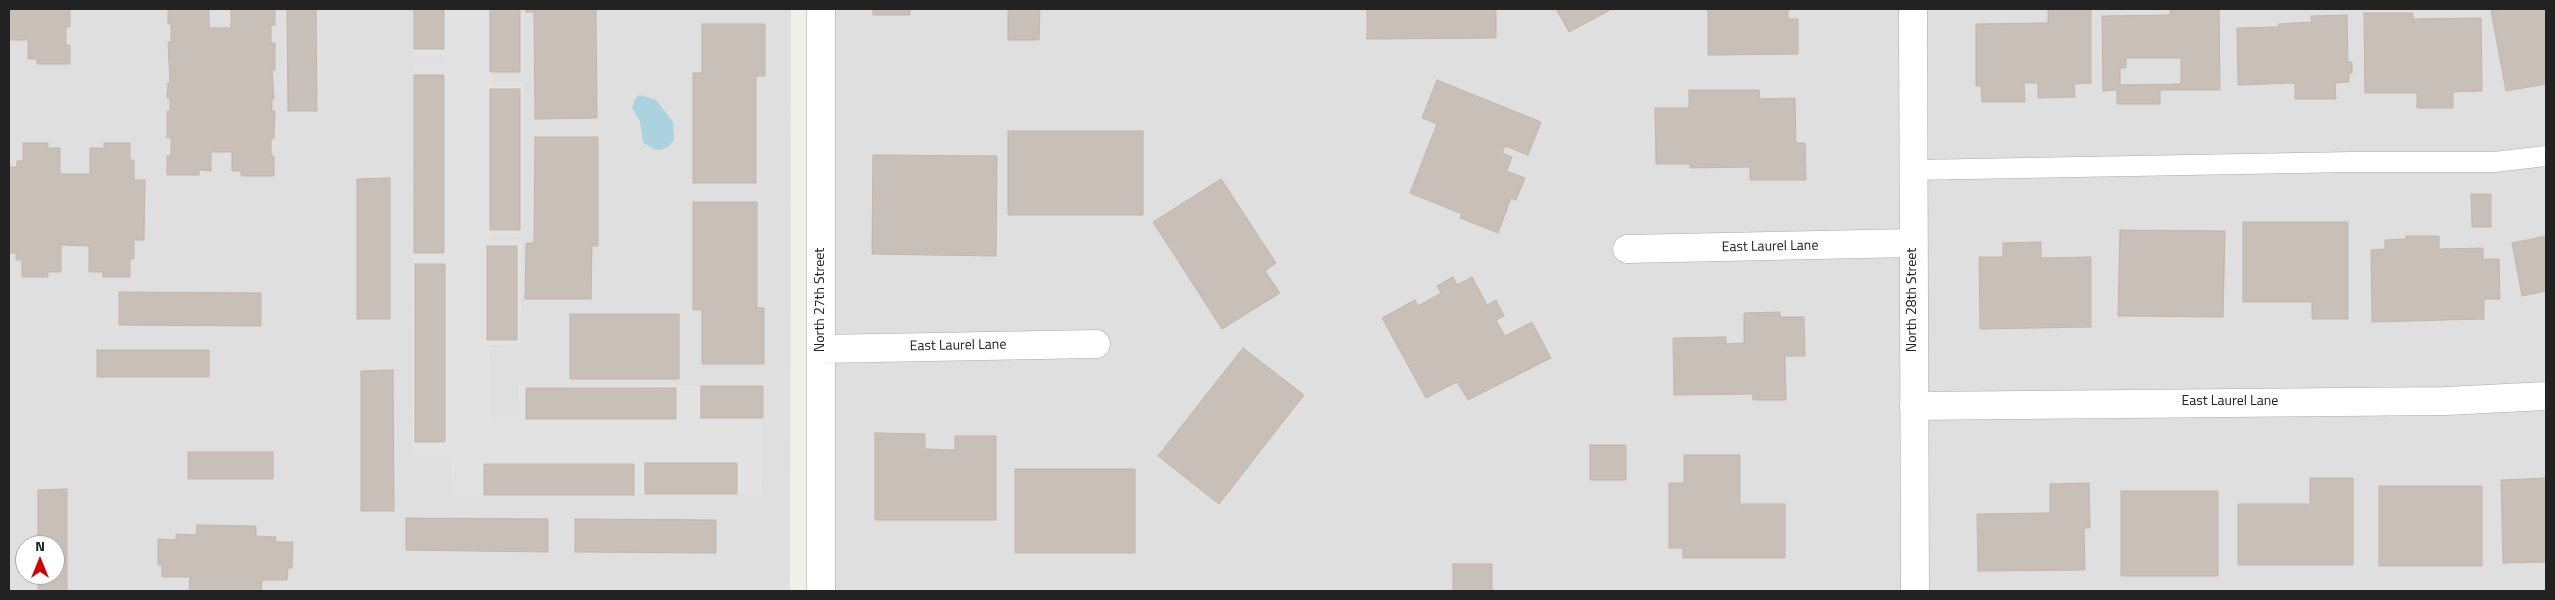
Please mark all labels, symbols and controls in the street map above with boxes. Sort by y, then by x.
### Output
street label: East Laurel Lane [1721,238,1819,256]
street label: North 27th Street [813,248,829,352]
street label: North 28th Street [1905,248,1921,352]
street label: East Laurel Lane [909,337,1007,355]
street label: East Laurel Lane [2182,394,2278,410]
north arrow [15,535,65,585]
text: N [35,535,45,556]

